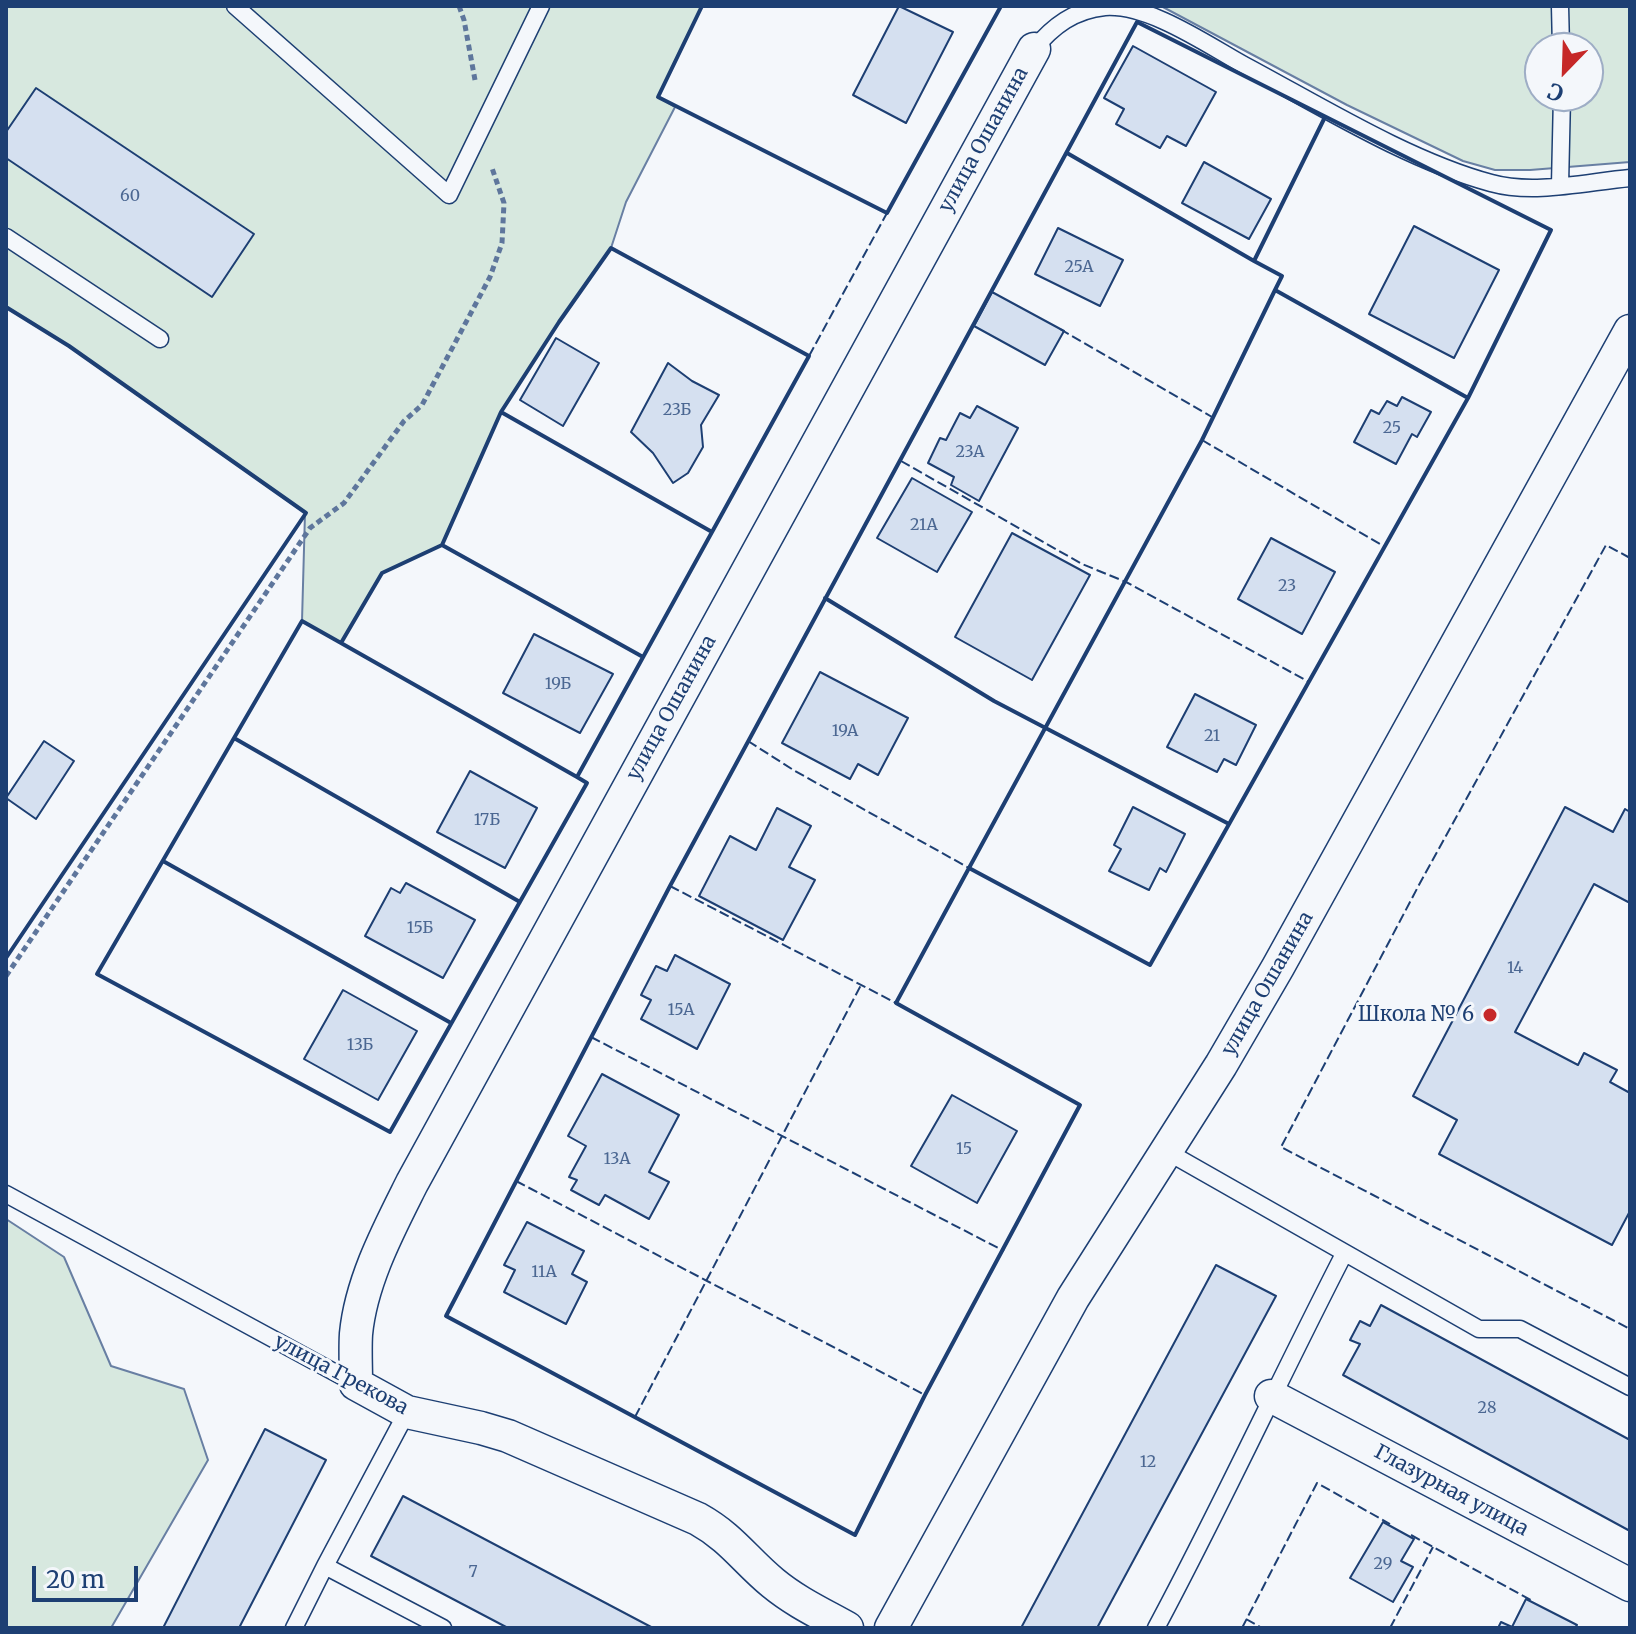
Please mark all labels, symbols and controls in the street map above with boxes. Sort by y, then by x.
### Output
north arrow [1524,32,1604,112]
street label: улица Ошанина [934,63,1034,217]
text: С [1543,77,1568,108]
house number: 60 [120,186,140,206]
house number: 25А [1064,257,1094,277]
house number: 23Б [663,400,691,420]
house number: 25 [1383,418,1401,438]
house number: 23А [955,442,985,462]
house number: 21А [910,515,938,535]
house number: 23 [1278,576,1296,596]
street label: улица Ошанина [622,631,722,785]
house number: 19Б [545,674,571,694]
house number: 19А [832,721,858,741]
house number: 21 [1204,726,1220,746]
house number: 17Б [474,810,500,830]
street label: улица Ошанина [1217,908,1319,1060]
house number: 15Б [407,918,433,938]
house number: 14 [1507,958,1523,978]
house number: 15А [668,1000,694,1020]
place label: Школа № 6 [1358,1003,1474,1027]
marker: Школа № 6 [1481,1006,1499,1024]
house number: 13Б [347,1035,373,1055]
house number: 15 [956,1139,972,1159]
house number: 13А [604,1149,630,1169]
house number: 11А [531,1262,557,1282]
street label: улица Грекова [270,1330,412,1420]
house number: 28 [1478,1398,1496,1418]
street label: Глазурная улица [1370,1440,1532,1542]
house number: 12 [1140,1452,1156,1472]
scale bar [36,1550,142,1600]
house number: 29 [1374,1554,1392,1574]
house number: 7 [468,1562,478,1582]
text: 20 m [46,1564,105,1595]

